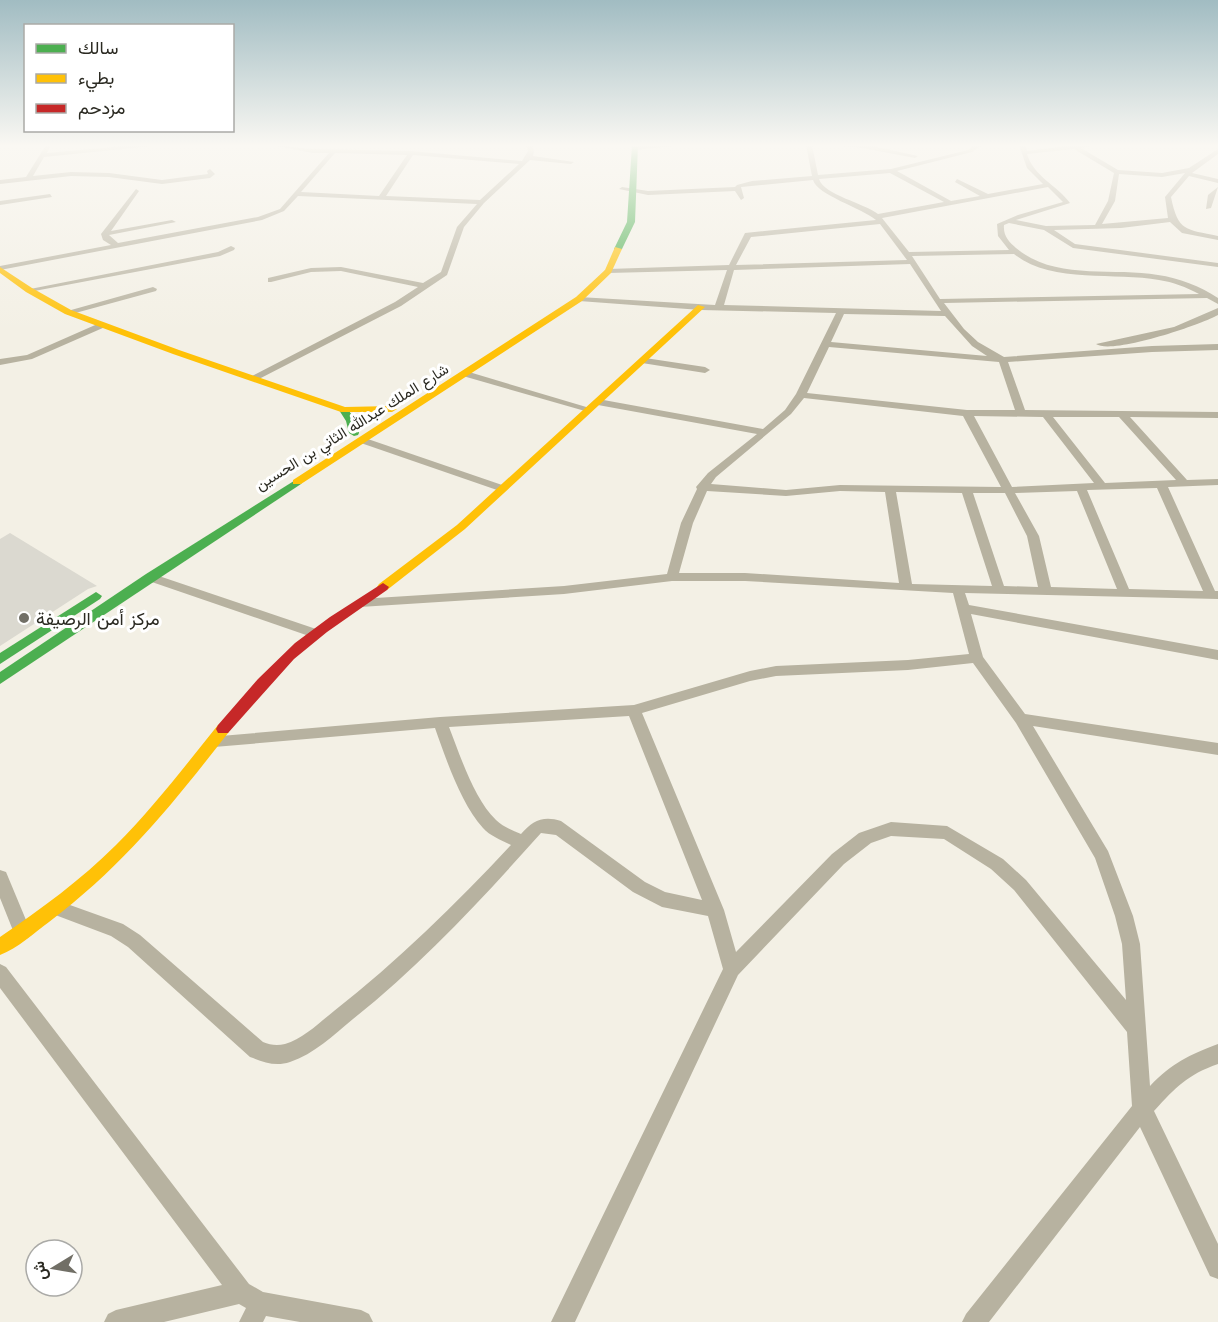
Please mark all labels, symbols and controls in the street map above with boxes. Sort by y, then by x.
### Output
legend [24,24,234,132]
text: سالك [78,37,118,58]
text: بطيء [78,67,114,93]
text: مزدحم [78,97,125,120]
street label: شارع الملك عبدالله الثاني بن الحسين [252,360,454,498]
place label: مركز أمن الرصيفة [36,608,160,630]
marker: مركز أمن الرصيفة [17,611,31,625]
north arrow [24,1238,84,1298]
text: ش [29,1260,51,1282]

